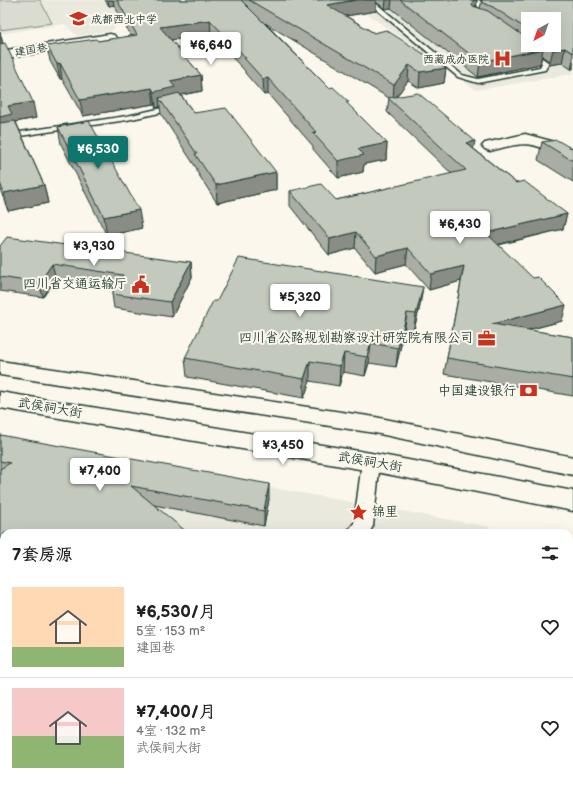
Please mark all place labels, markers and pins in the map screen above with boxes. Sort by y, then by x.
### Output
school or university icon: 成都西北中学 [68,9,88,29]
place label: 成都西北中学 [91,13,157,26]
pin: ¥6,640 [178,32,244,66]
hospital icon: 西藏成办医院 [492,49,512,69]
place label: 西藏成办医院 [423,53,489,66]
pin: ¥6,530 [65,136,131,170]
pin: ¥6,430 [427,211,493,245]
pin: ¥3,930 [61,233,127,267]
public building icon: 四川省交通运输厅 [130,274,150,294]
place label: 四川省交通运输厅 [23,276,127,292]
pin: ¥5,320 [267,284,333,318]
office icon: 四川省公路规划勘察设计研究院有限公司 [476,328,496,348]
place label: 四川省公路规划勘察设计研究院有限公司 [239,330,473,346]
bank icon: 中国建设银行 [519,381,539,401]
place label: 中国建设银行 [438,383,516,399]
pin: ¥3,450 [250,432,316,466]
pin: ¥7,400 [67,458,133,492]
place icon: 锦里 [349,502,369,522]
place label: 锦里 [372,504,398,520]

